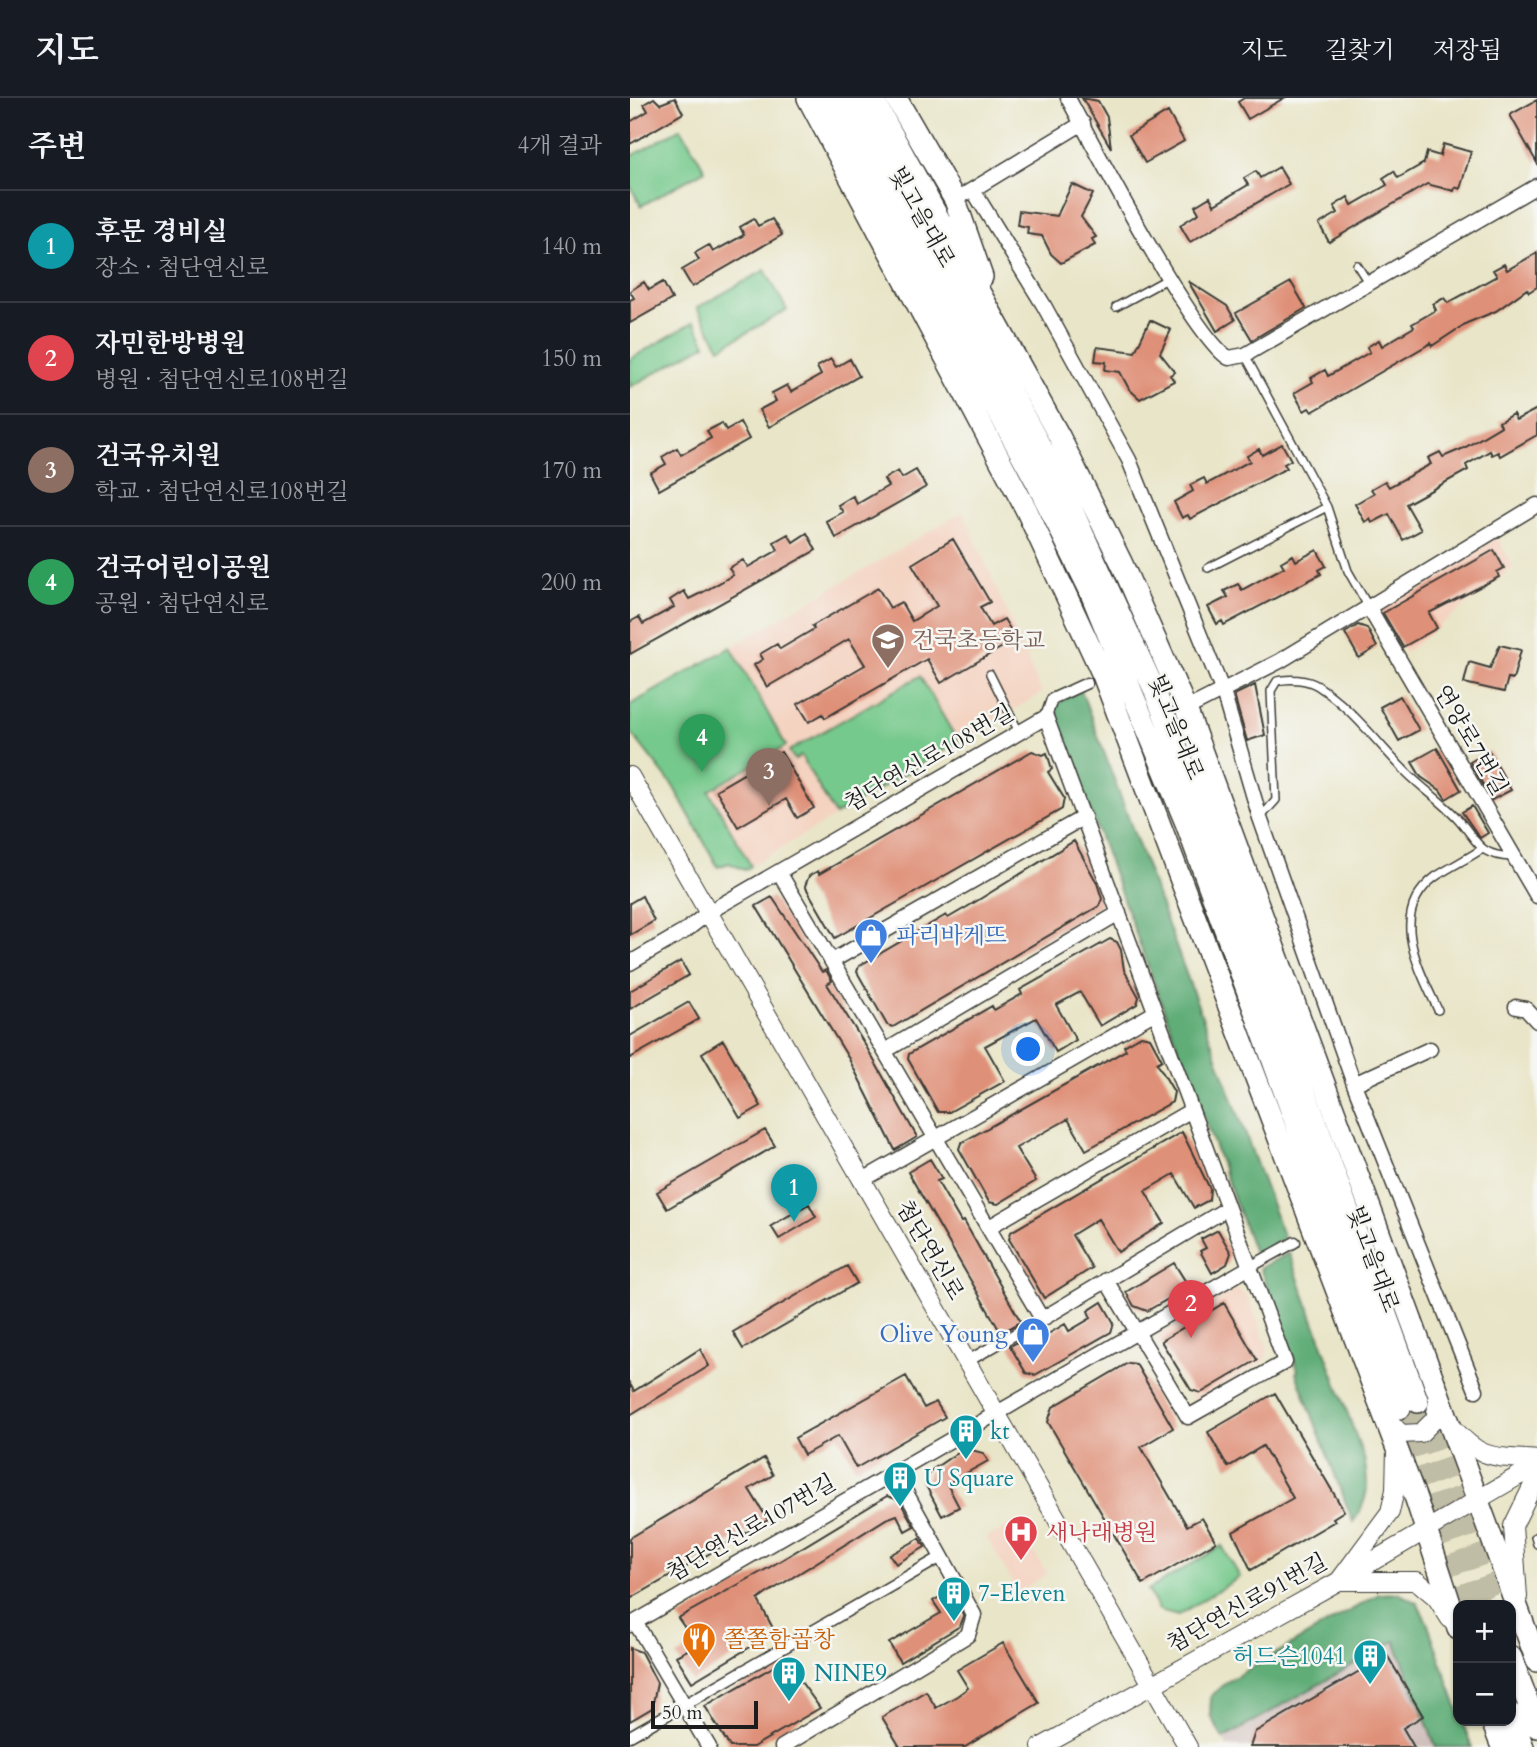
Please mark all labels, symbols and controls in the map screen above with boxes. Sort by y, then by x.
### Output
text: 지도 [35,28,99,73]
text: 지도 [1241,34,1287,67]
text: 길찾기 [1325,34,1394,67]
text: 저장됨 [1432,34,1502,67]
text: 주변 [28,126,86,167]
text: 4개 결과 [517,130,602,161]
street label: 빛고을대로 [882,161,962,273]
text: 후문 경비실 [95,214,228,249]
text: 1 [45,231,57,262]
text: 140 m [541,231,602,262]
text: 장소 · 첨단연신로 [95,252,269,283]
text: 자민한방병원 [95,326,246,361]
text: 2 [45,343,57,374]
text: 150 m [541,343,602,374]
text: 병원 · 첨단연신로108번길 [95,364,349,395]
text: 건국유치원 [95,438,221,473]
text: 3 [45,455,57,486]
text: 170 m [541,455,602,486]
text: 학교 · 첨단연신로108번길 [95,476,349,507]
text: 건국어린이공원 [95,550,271,585]
text: 4 [45,567,57,598]
text: 200 m [541,567,602,598]
text: 공원 · 첨단연신로 [95,588,269,619]
school or university icon: 건국초등학교 [869,621,907,670]
place label: 건국초등학교 [912,625,1045,656]
street label: 빛고을대로 [1141,670,1211,784]
street label: 연양로7번길 [1427,679,1515,801]
street label: 첨단연신로108번길 [839,697,1019,819]
pin: 4 [679,714,725,772]
pin: 3 [746,748,792,806]
shop icon: 파리바게뜨 [852,916,890,965]
place label: 파리바게뜨 [896,920,1007,951]
your location [1011,1032,1045,1066]
pin: 1 [771,1164,817,1222]
street label: 첨단연신로 [889,1194,971,1306]
street label: 빛고을대로 [1339,1202,1407,1316]
pin: 2 [1168,1280,1214,1338]
shop icon: Olive Young [1014,1315,1052,1364]
place label: Olive Young [879,1319,1008,1350]
building icon: kt [947,1412,985,1461]
place label: kt [990,1416,1010,1447]
building icon: U Square [881,1459,919,1508]
place label: U Square [924,1463,1014,1494]
street label: 첨단연신로107번길 [661,1467,841,1589]
hospital icon: 새나래병원 [1002,1513,1040,1562]
place label: 새나래병원 [1046,1517,1157,1548]
street label: 첨단연신로91번길 [1161,1546,1333,1660]
building icon: 7-Eleven [935,1574,973,1623]
place label: 7-Eleven [978,1578,1066,1609]
map controls [1453,1600,1516,1726]
button: + [1453,1600,1516,1663]
restaurant icon: 쫄쫄함곱창 [680,1620,718,1669]
place label: 쫄쫄함곱창 [724,1624,836,1655]
building icon: 허드슨1041 [1351,1637,1389,1686]
place label: 허드슨1041 [1232,1641,1346,1672]
building icon: NINE9 [770,1654,808,1703]
place label: NINE9 [814,1658,887,1689]
button: − [1453,1663,1516,1726]
scale bar [651,1698,758,1730]
text: 50 m [662,1700,703,1726]

